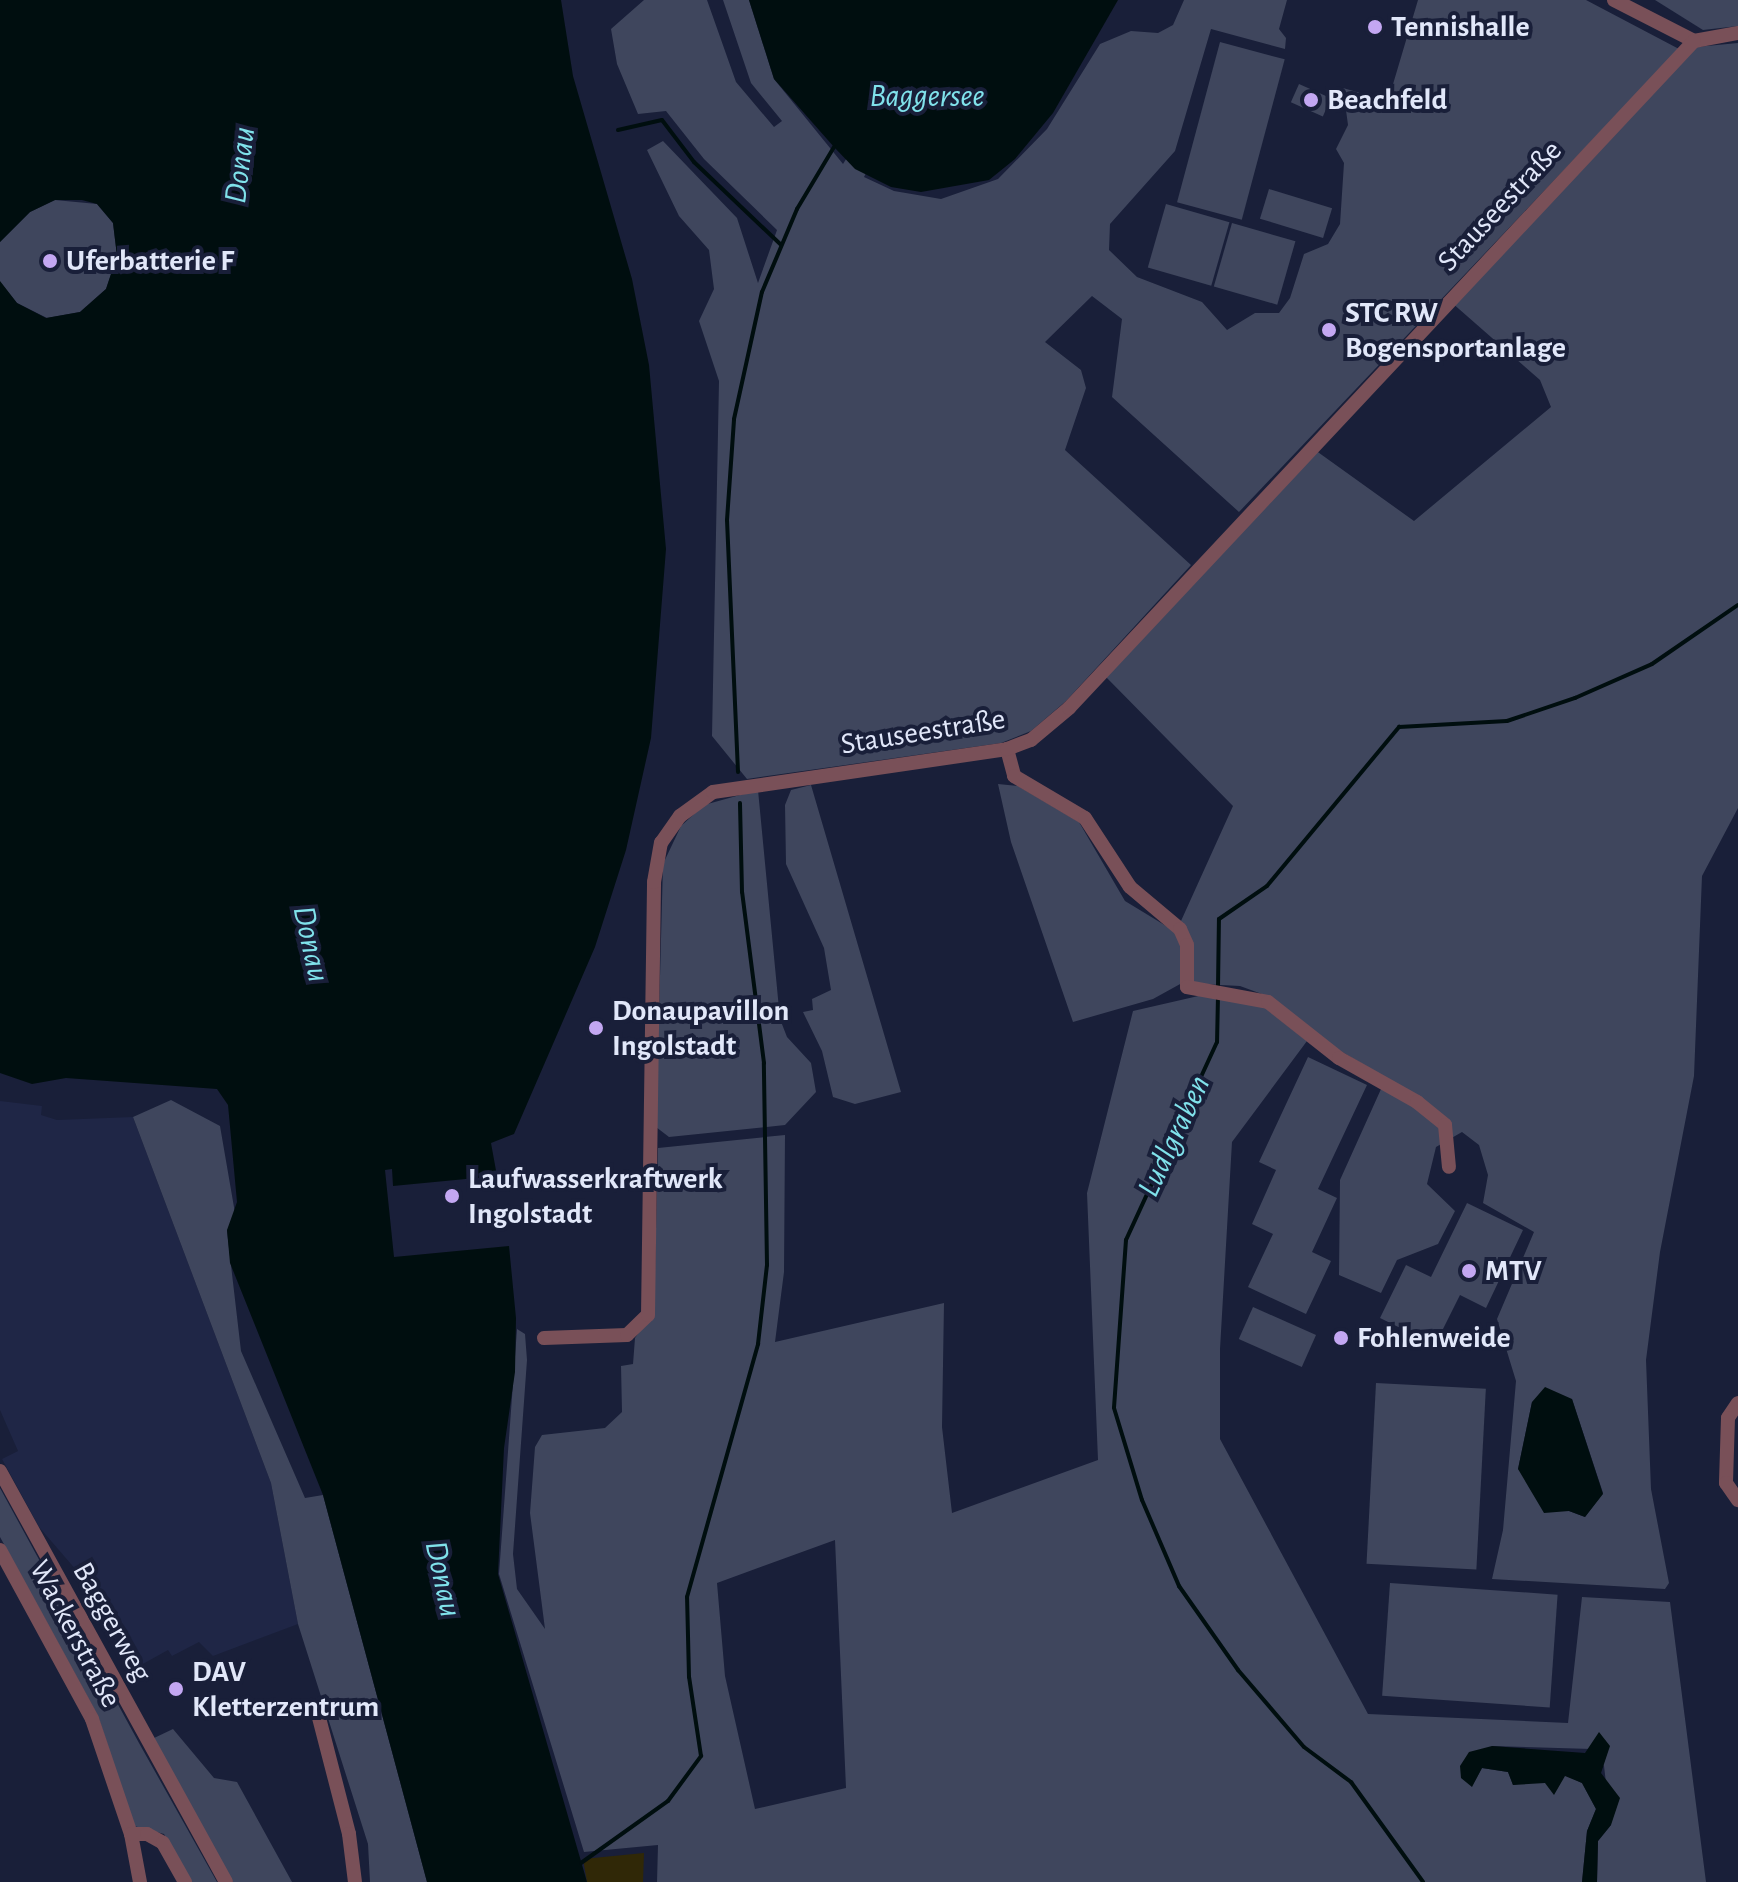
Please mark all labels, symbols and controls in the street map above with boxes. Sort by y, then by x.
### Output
place label: Tennishalle [1391,9,1530,45]
marker: Tennishalle [1366,18,1384,36]
water label: Baggersee [869,77,985,115]
place label: Beachfeld [1327,82,1447,118]
marker: Beachfeld [1302,91,1320,109]
water label: Donau [216,124,264,206]
street label: Stauseestraße [1430,133,1570,279]
place label: Uferbatterie F [66,243,234,279]
marker: Uferbatterie F [41,252,59,270]
place label: STC RW Bogensportanlage [1345,295,1566,366]
marker: STC RW Bogensportanlage [1320,321,1338,339]
street label: Stauseestraße [838,701,1008,763]
water label: Donau [284,902,338,986]
place label: Donaupavillon Ingolstadt [612,993,789,1064]
marker: Donaupavillon Ingolstadt [587,1019,605,1037]
water label: Ludlgraben [1129,1069,1219,1203]
place label: Laufwasserkraftwerk Ingolstadt [468,1161,723,1232]
marker: Laufwasserkraftwerk Ingolstadt [443,1187,461,1205]
place label: MTV [1485,1253,1542,1289]
marker: MTV [1460,1262,1478,1280]
place label: Fohlenweide [1357,1320,1511,1356]
marker: Fohlenweide [1332,1329,1350,1347]
water label: Donau [416,1537,470,1621]
street label: Wackerstraße [21,1554,129,1714]
street label: Baggerweg [64,1556,160,1688]
place label: DAV Kletterzentrum [192,1654,379,1724]
marker: DAV Kletterzentrum [167,1680,185,1698]

